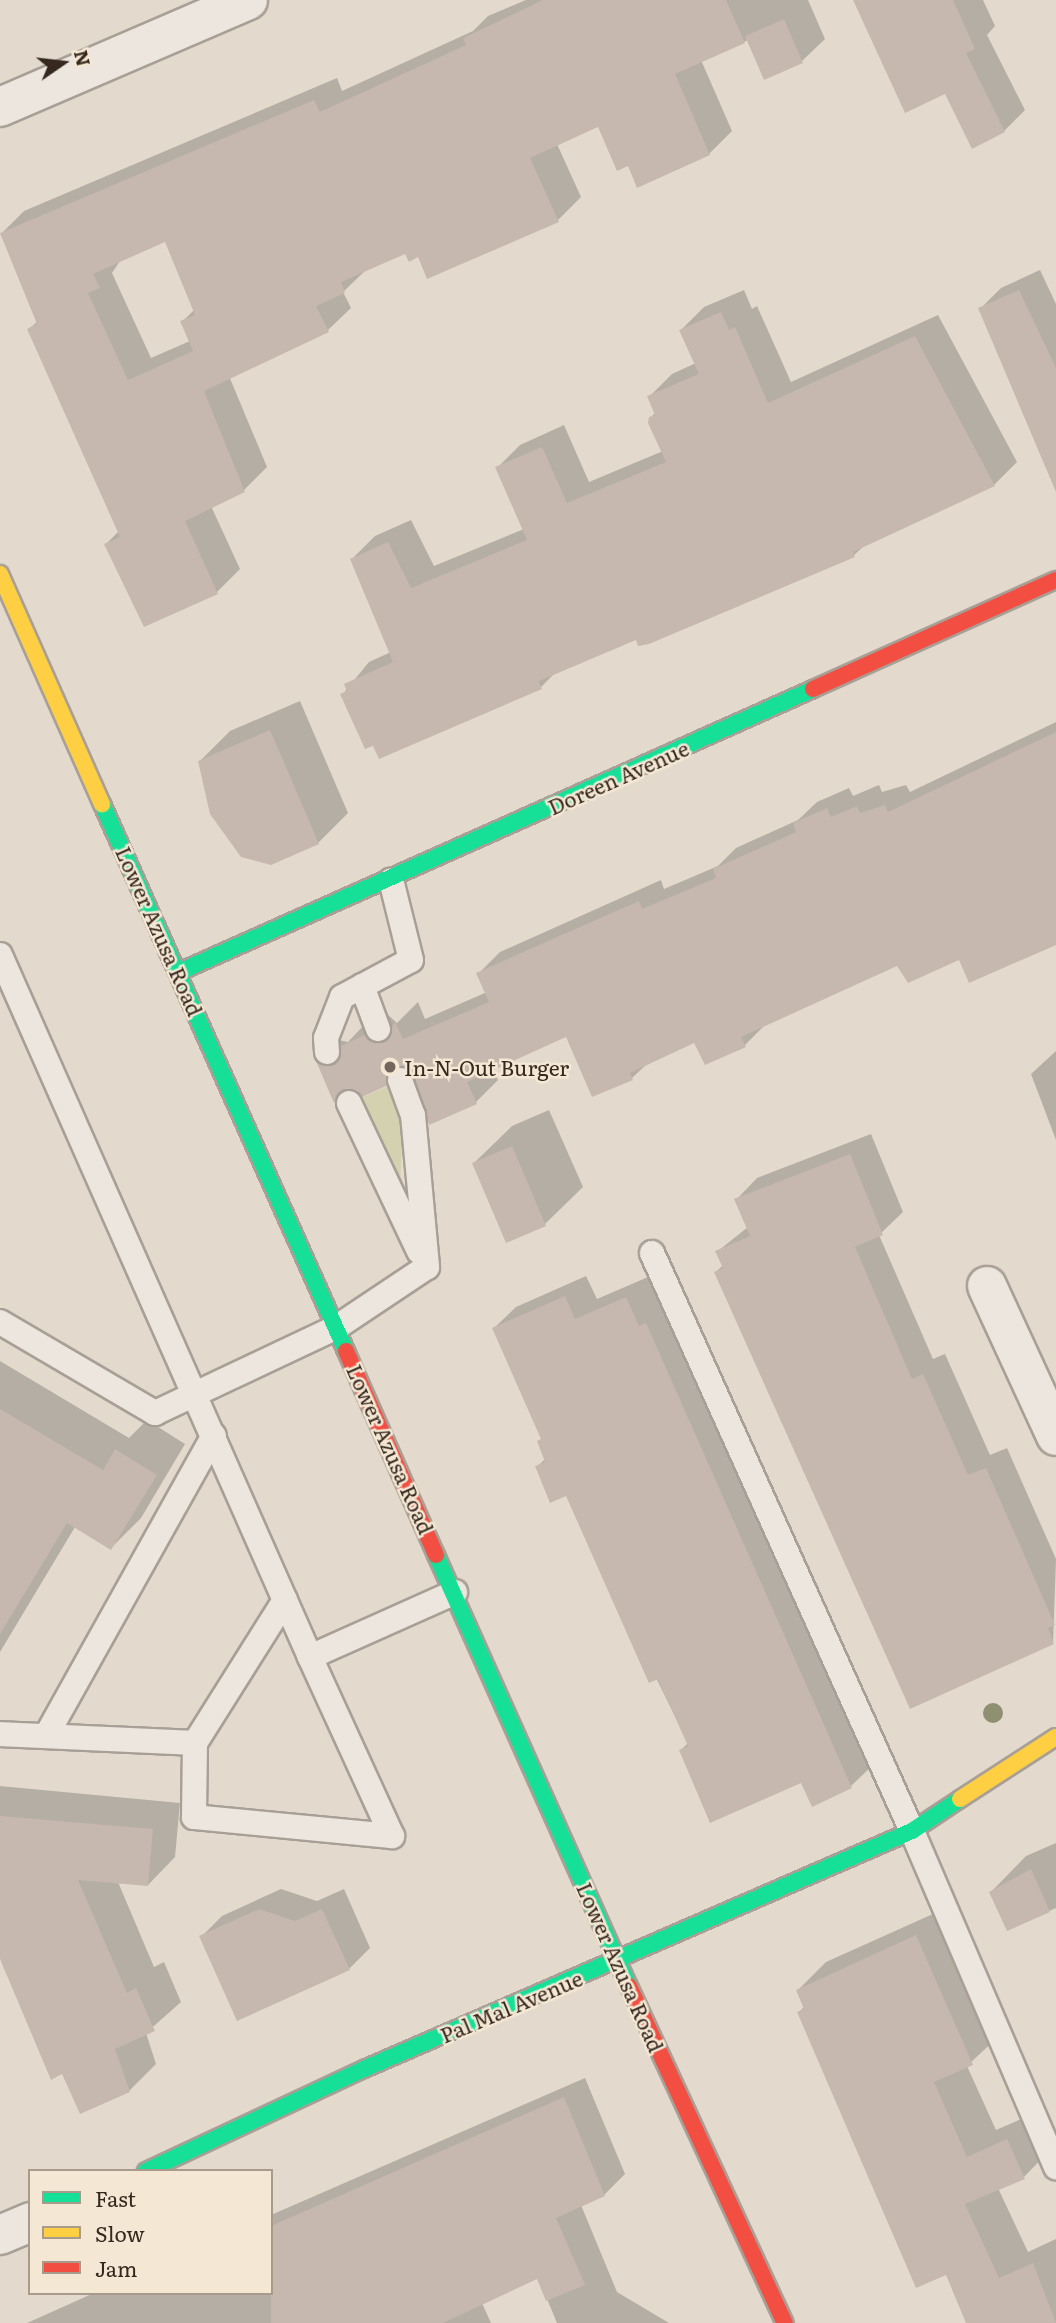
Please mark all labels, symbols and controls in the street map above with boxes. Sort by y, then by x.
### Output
north arrow [28,28,98,98]
text: N [68,47,99,69]
street label: Doreen Avenue [544,735,692,819]
street label: Lower Azusa Road [111,842,209,1020]
place label: In-N-Out Burger [404,1054,569,1080]
marker: In-N-Out Burger [382,1059,398,1075]
street label: Lower Azusa Road [342,1360,440,1538]
street label: Lower Azusa Road [572,1878,670,2056]
street label: Pal Mal Avenue [436,1965,586,2047]
legend [28,2169,273,2295]
text: Fast [95,2182,136,2213]
text: Slow [95,2217,145,2248]
text: Jam [95,2252,137,2283]

